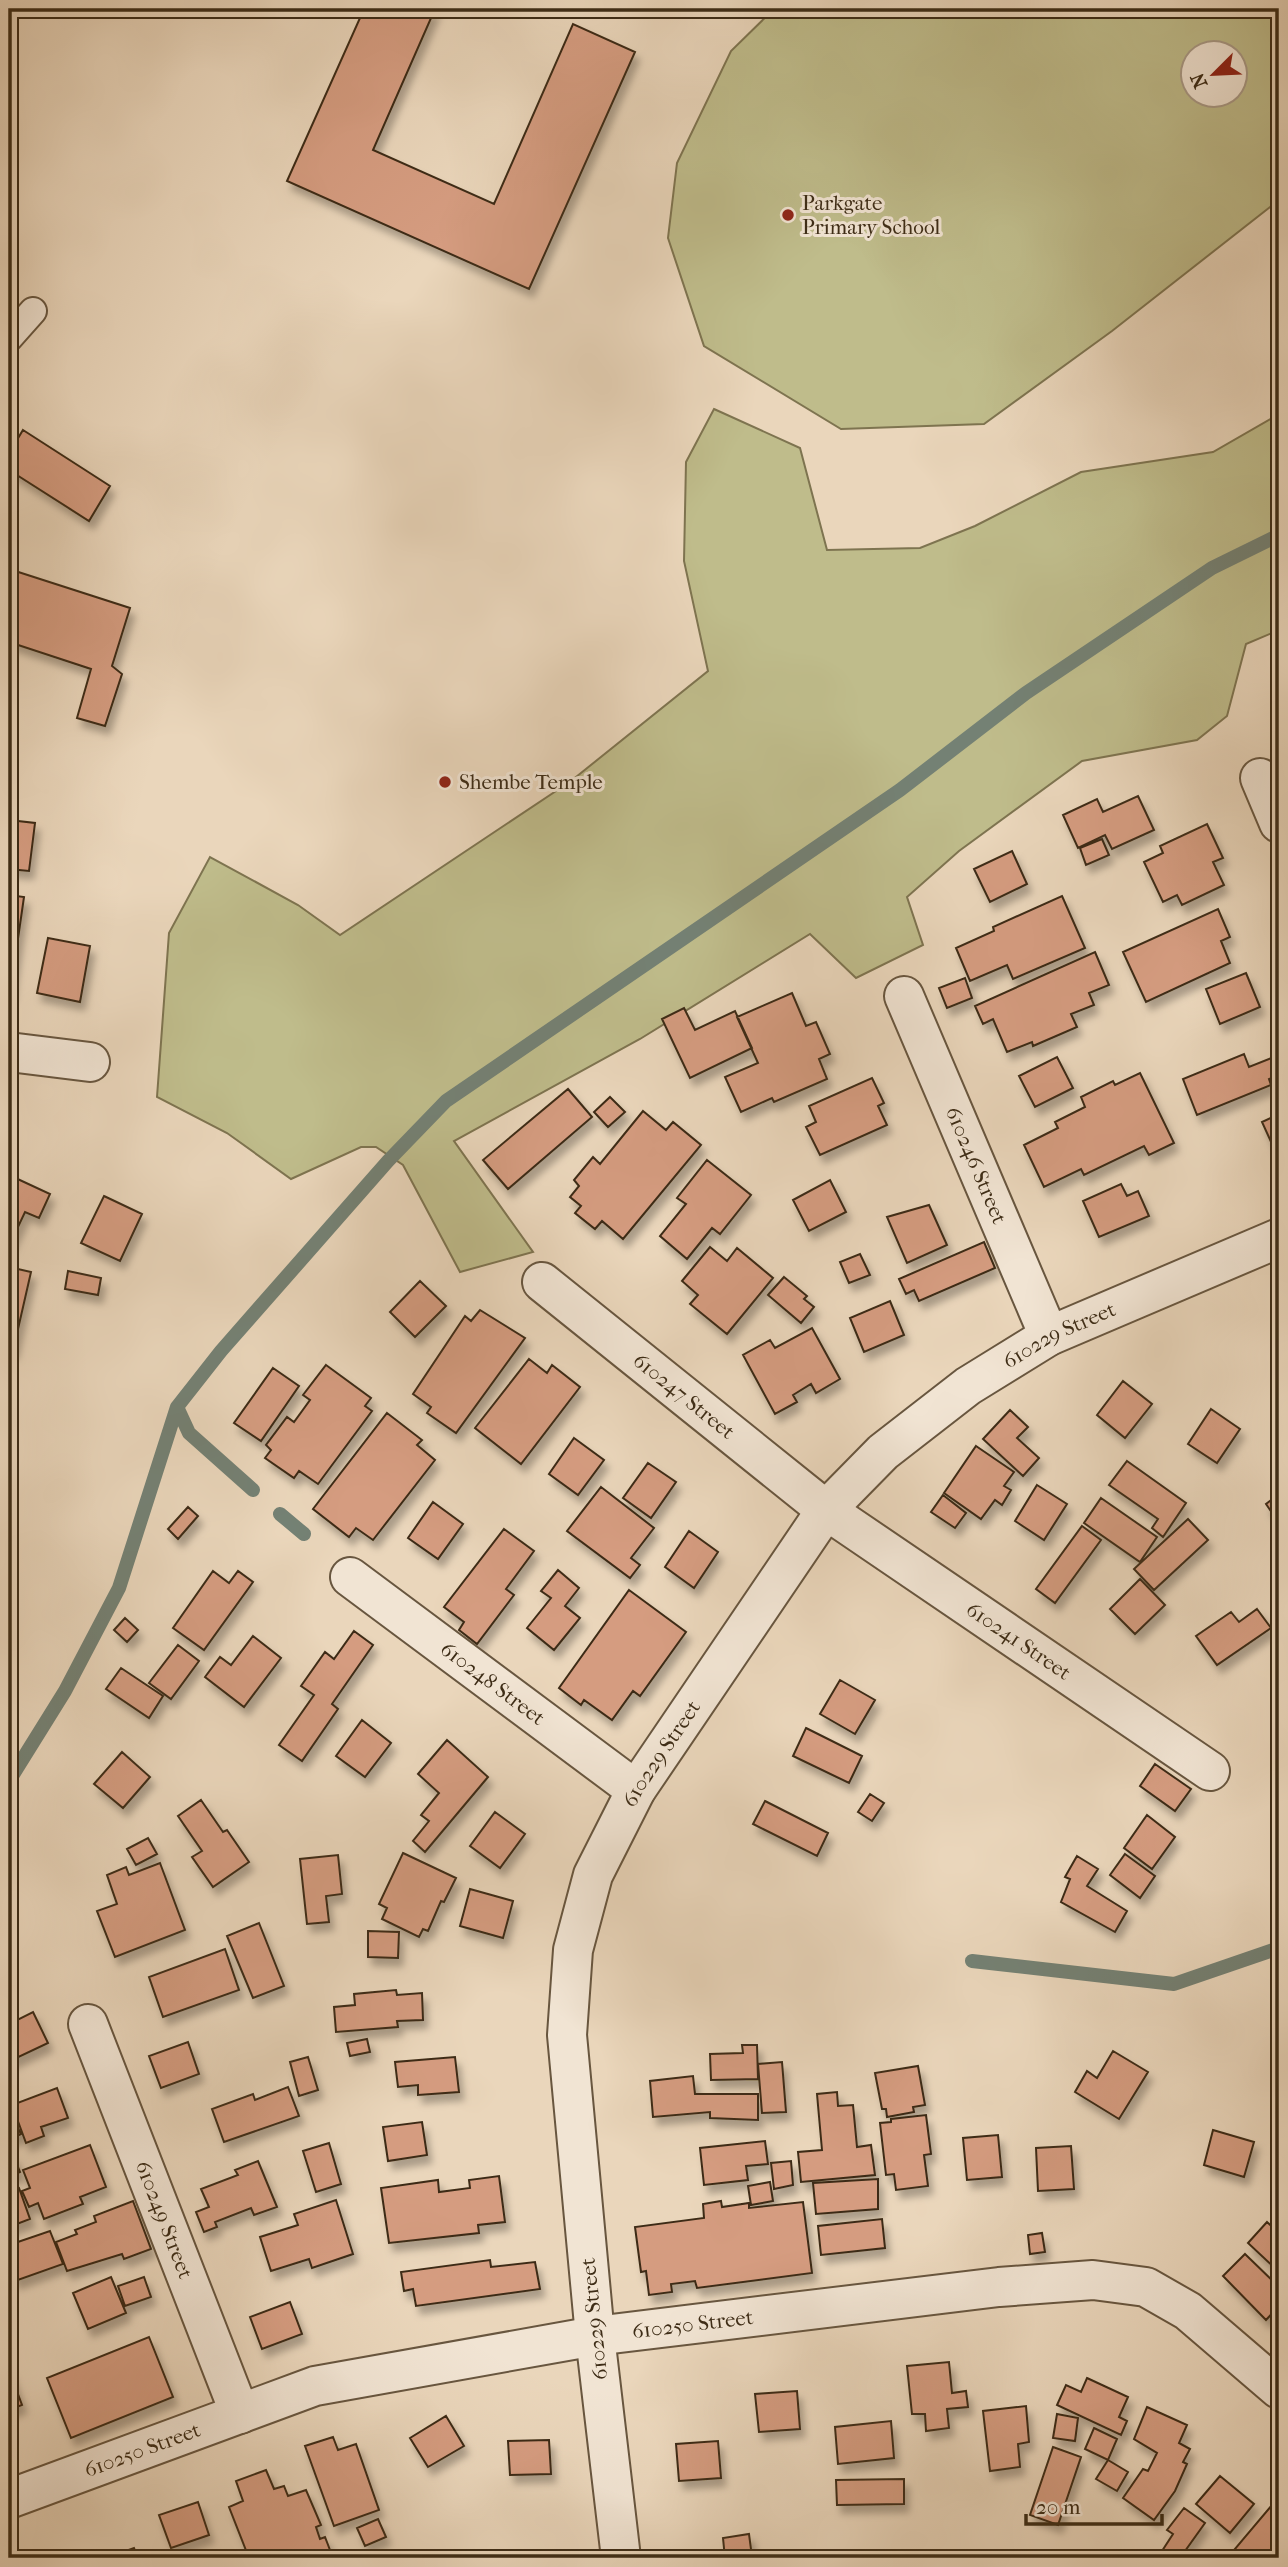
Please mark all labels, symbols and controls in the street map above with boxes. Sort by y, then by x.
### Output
north arrow [1180,38,1250,108]
text: N [1186,69,1212,92]
place label: Parkgate Primary School [802,191,940,239]
marker: Parkgate Primary School [780,207,796,223]
place label: Shembe Temple [459,770,603,794]
marker: Shembe Temple [437,774,453,790]
street label: 610246 Street [941,1103,1012,1228]
street label: 610229 Street [999,1297,1119,1373]
street label: 610247 Street [628,1348,740,1444]
street label: 610241 Street [962,1597,1076,1685]
street label: 610248 Street [436,1637,550,1730]
street label: 610229 Street [617,1696,705,1811]
street label: 610249 Street [130,2157,198,2282]
street label: 610229 Street [576,2256,612,2381]
street label: 610250 Street [631,2305,755,2343]
street label: 610250 Street [81,2417,204,2482]
scale bar [1026,2483,1162,2527]
text: 20 m [1036,2495,1081,2519]

